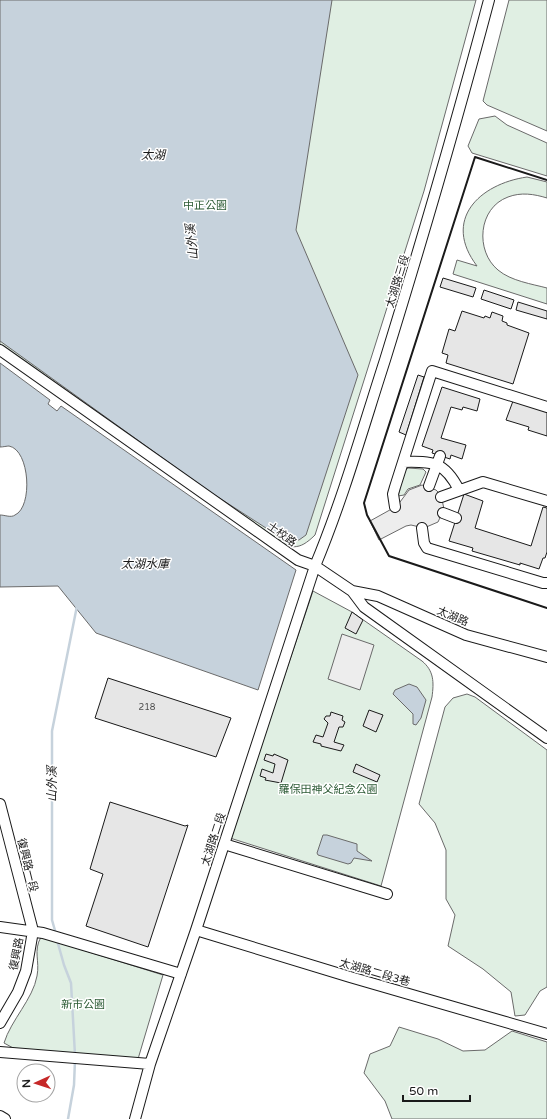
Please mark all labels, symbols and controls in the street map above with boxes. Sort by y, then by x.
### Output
water label: 太湖 [141,148,167,162]
park label: 中正公園 [183,199,227,212]
water label: 山外溪 [183,221,201,261]
street label: 太湖路三段 [383,253,412,309]
street label: 士校路 [264,520,299,549]
water label: 太湖水庫 [121,557,171,571]
street label: 太湖路 [435,604,471,629]
house number: 218 [139,702,156,713]
water label: 山外溪 [45,764,59,802]
park label: 羅保田神父紀念公園 [279,783,378,796]
street label: 太湖路二段 [199,811,228,867]
street label: 復興路一段 [15,837,40,893]
street label: 復興路 [7,937,26,972]
street label: 太湖路二段3巷 [338,956,412,989]
park label: 新市公園 [61,998,105,1011]
north arrow [16,1063,56,1103]
scale bar [403,1077,470,1103]
text: N [20,1079,33,1088]
text: 50 m [409,1084,438,1098]

